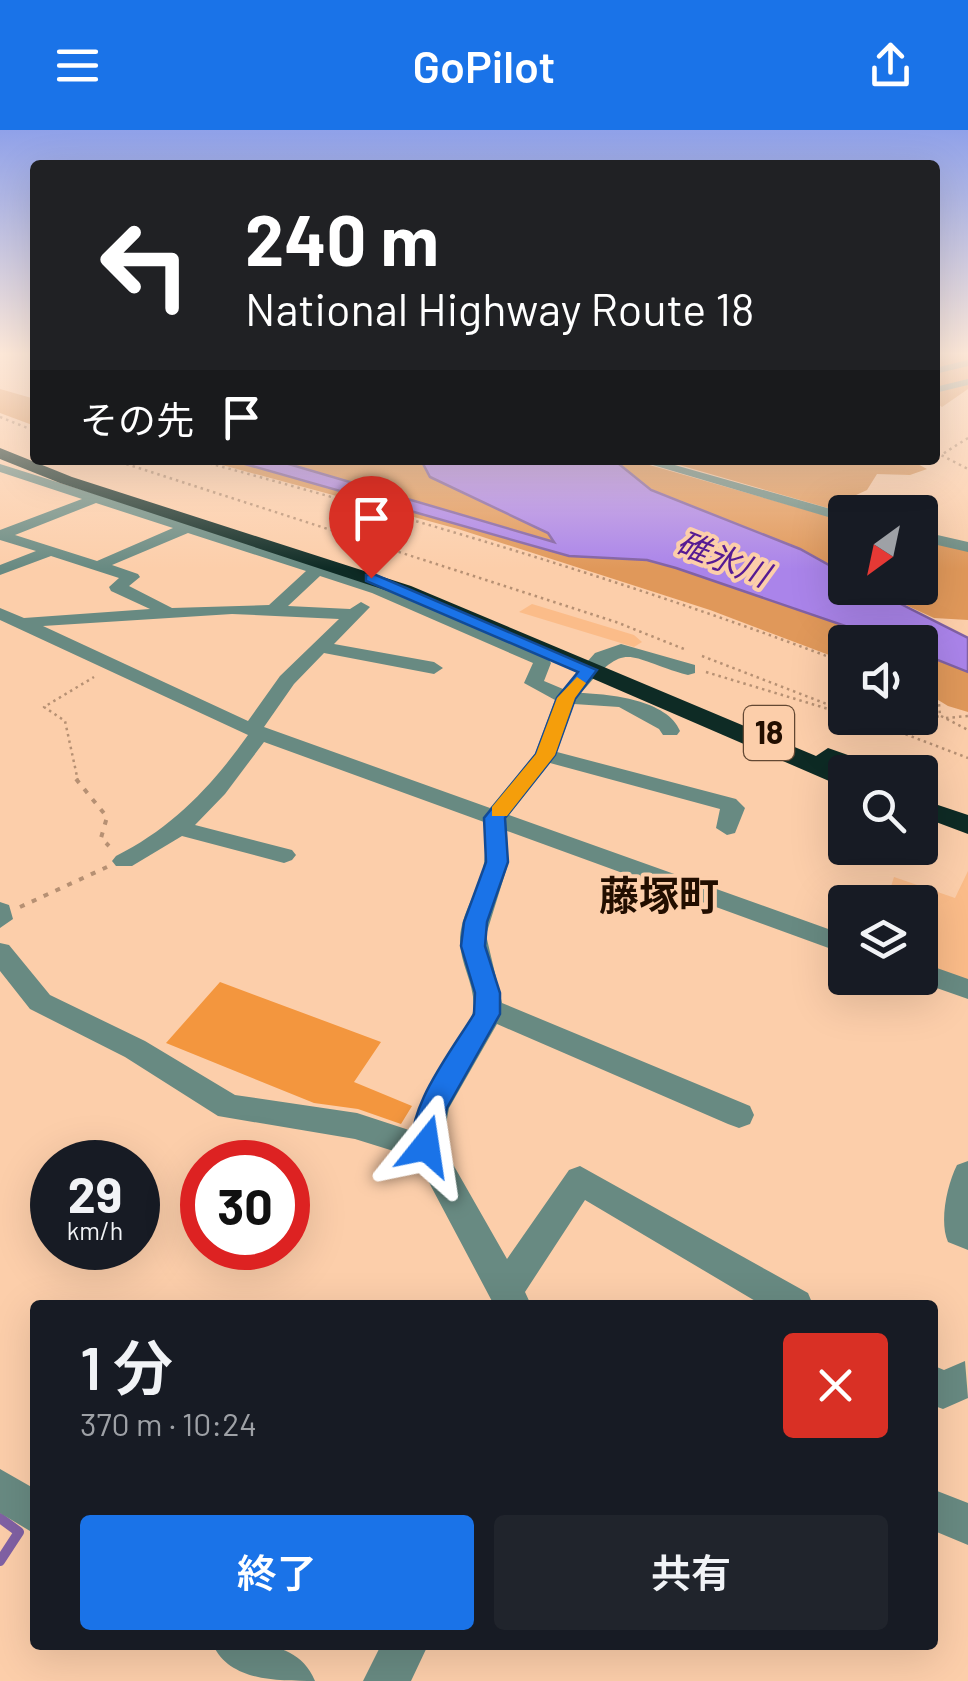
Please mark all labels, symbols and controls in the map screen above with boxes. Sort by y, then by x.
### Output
icon: menu [50,38,105,93]
text: GoPilot [413,38,555,92]
icon: share [863,38,918,93]
text: 240 m [245,196,439,280]
icon: left [80,200,210,330]
text: National Highway Route 18 [245,281,754,335]
icon: arrive [214,390,269,445]
text: その先 [80,396,194,442]
pin [329,476,414,579]
icon: arrive [344,491,399,546]
north arrow [828,495,938,605]
map controls [828,495,938,995]
water label: 碓氷川 [672,522,778,594]
button: sound [828,625,938,735]
road number: 18 [744,706,794,760]
button: search [828,755,938,865]
district label: 藤塚町 [599,870,719,918]
button: layers [828,885,938,995]
position arrow [374,1094,478,1198]
speed limit sign: 30 [180,1140,310,1270]
text: 29 [68,1163,122,1223]
text: km/h [67,1215,123,1245]
text: 1 分 [80,1330,173,1402]
button: close [783,1333,888,1438]
text: 370 m · 10:24 [80,1404,257,1442]
button: 終了 [80,1515,474,1630]
button: 共有 [494,1515,888,1630]

